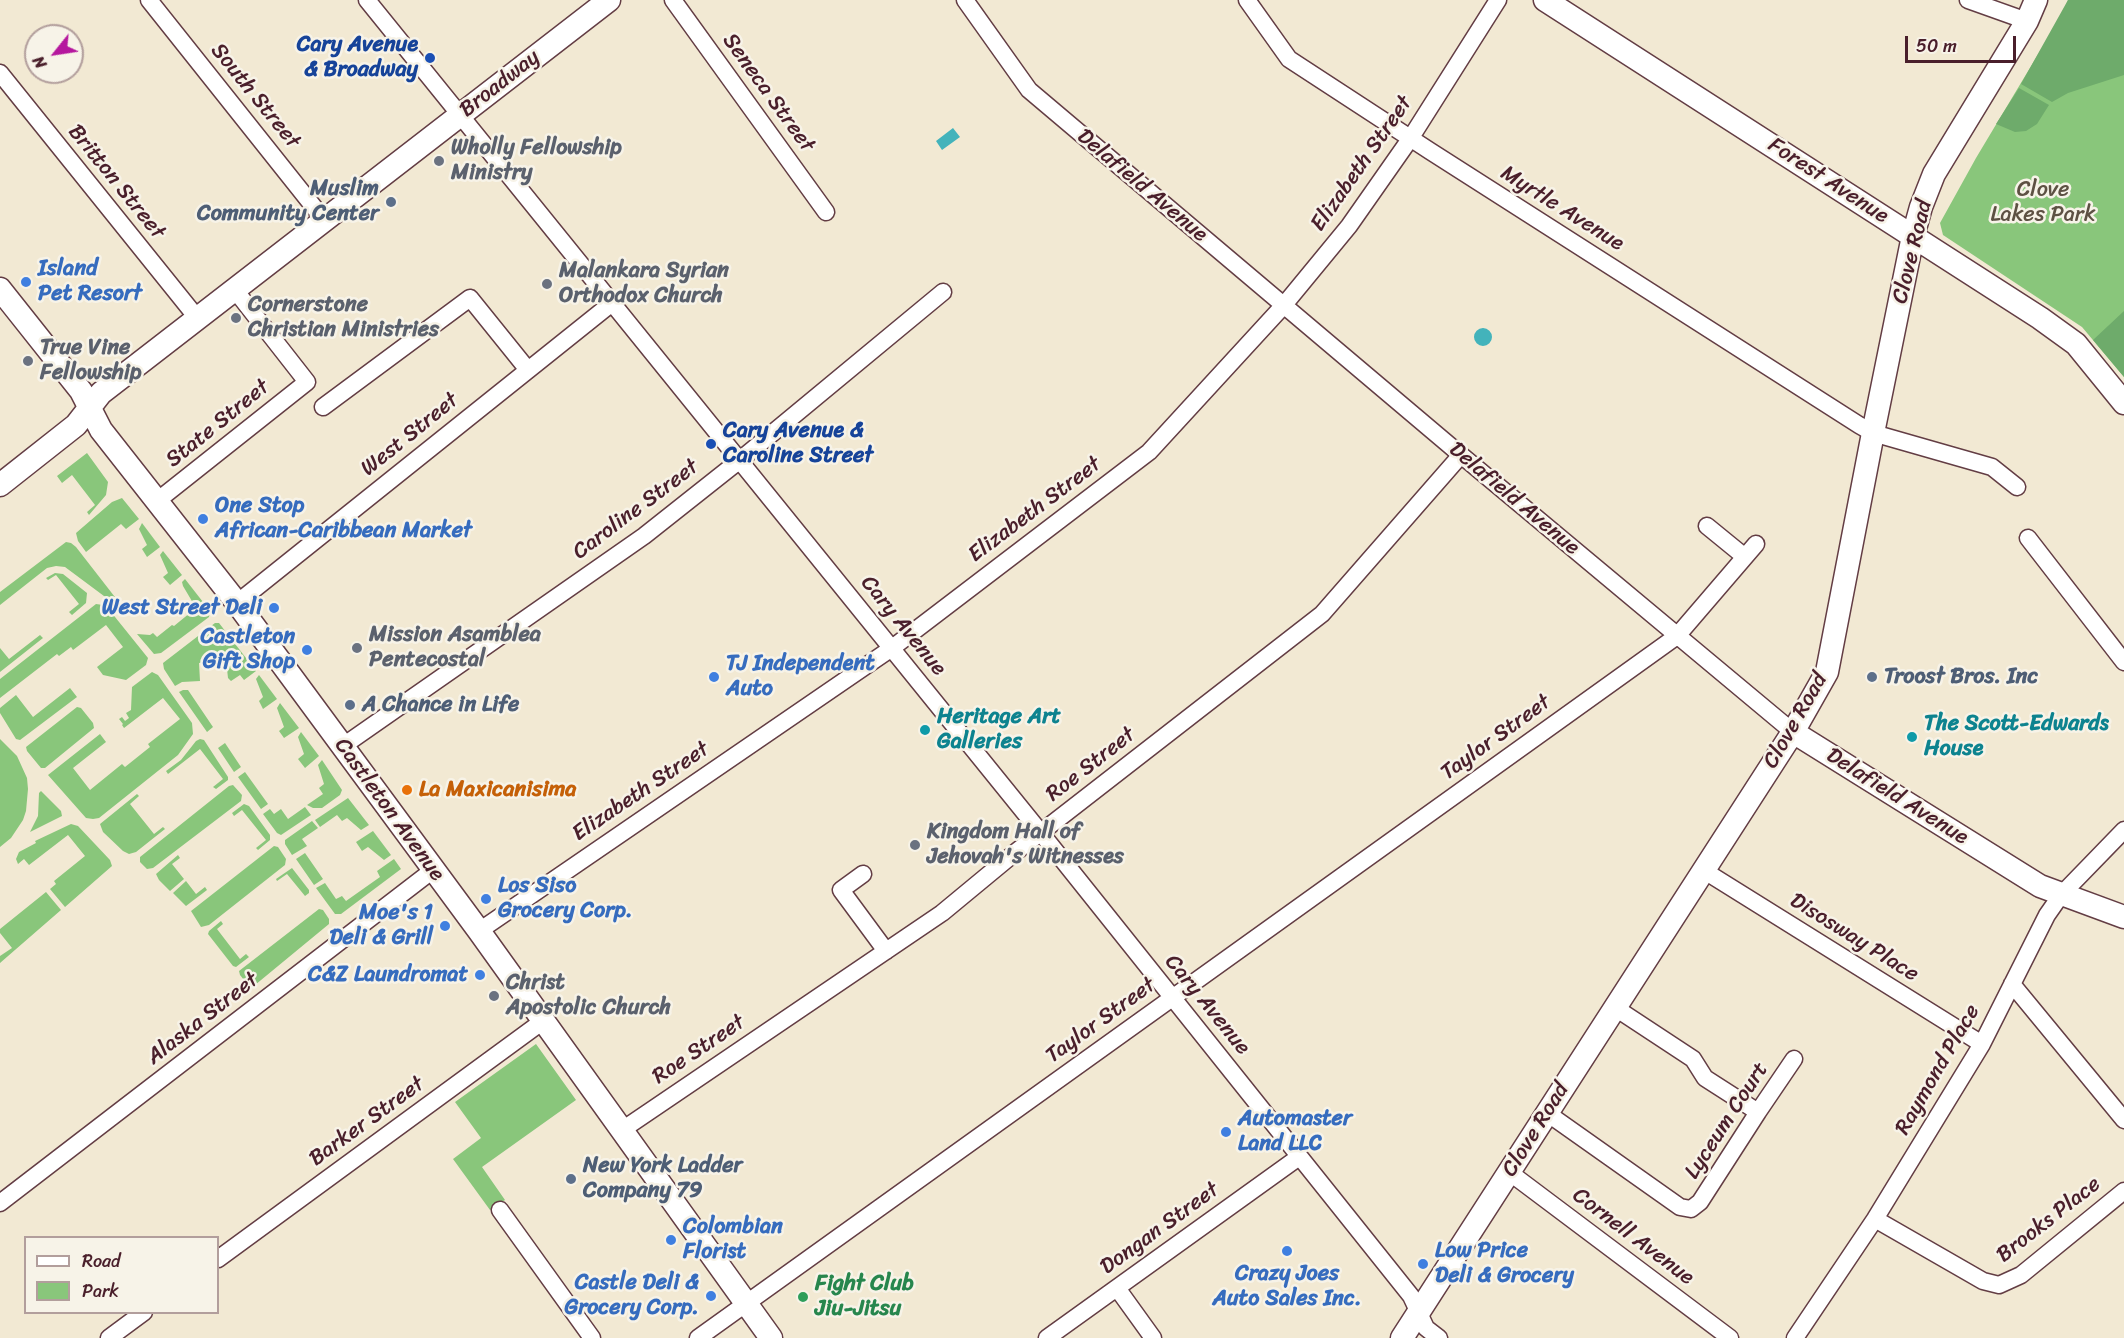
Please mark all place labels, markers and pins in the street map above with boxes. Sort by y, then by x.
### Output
place label: Cary Avenue & Broadway [297,32,418,84]
marker: Cary Avenue & Broadway [423,51,437,65]
place label: Wholly Fellowship Ministry [451,135,622,186]
marker: Wholly Fellowship Ministry [432,154,446,168]
place label: Muslim Community Center [197,176,379,228]
marker: Muslim Community Center [384,195,398,209]
place label: Island Pet Resort [38,256,142,308]
place label: Malankara Syrian Orthodox Church [559,258,729,310]
marker: Island Pet Resort [19,275,33,289]
marker: Malankara Syrian Orthodox Church [540,277,554,291]
place label: Cornerstone Christian Ministries [248,292,439,344]
marker: Cornerstone Christian Ministries [229,311,243,325]
place label: True Vine Fellowship [40,335,142,386]
marker: True Vine Fellowship [21,354,35,368]
place label: Cary Avenue & Caroline Street [723,418,873,470]
marker: Cary Avenue & Caroline Street [704,437,718,451]
place label: One Stop African-Caribbean Market [215,493,472,544]
marker: One Stop African-Caribbean Market [196,512,210,526]
place label: West Street Deli [102,595,262,621]
marker: West Street Deli [267,601,281,615]
place label: Mission Asamblea Pentecostal [369,622,541,674]
place label: Castleton Gift Shop [201,624,295,676]
marker: Mission Asamblea Pentecostal [350,641,364,655]
marker: Castleton Gift Shop [300,643,314,657]
place label: TJ Independent Auto [726,651,875,702]
place label: Troost Bros. Inc [1884,664,2038,690]
marker: TJ Independent Auto [707,670,721,684]
marker: Troost Bros. Inc [1865,670,1879,684]
place label: A Chance in Life [362,692,519,718]
marker: A Chance in Life [343,698,357,712]
place label: Heritage Art Galleries [937,704,1061,756]
place label: The Scott-Edwards House [1924,711,2109,762]
marker: Heritage Art Galleries [918,723,932,737]
marker: The Scott-Edwards House [1905,730,1919,744]
place label: La Maxicanisima [419,777,576,803]
marker: La Maxicanisima [400,783,414,797]
place label: Kingdom Hall of Jehovah's Witnesses [927,819,1124,870]
marker: Kingdom Hall of Jehovah's Witnesses [908,838,922,852]
place label: Los Siso Grocery Corp. [498,873,633,924]
marker: Los Siso Grocery Corp. [479,892,493,906]
place label: Moe's 1 Deli & Grill [329,900,433,951]
marker: Moe's 1 Deli & Grill [438,919,452,933]
place label: C&Z Laundromat [308,962,468,988]
marker: C&Z Laundromat [473,968,487,982]
place label: Christ Apostolic Church [506,970,671,1022]
marker: Christ Apostolic Church [487,989,501,1003]
place label: Automaster Land LLC [1238,1106,1352,1158]
marker: Automaster Land LLC [1219,1125,1233,1139]
place label: New York Ladder Company 79 [583,1153,743,1204]
marker: New York Ladder Company 79 [564,1172,578,1186]
place label: Colombian Florist [683,1214,783,1266]
marker: Colombian Florist [664,1233,678,1247]
place label: Low Price Deli & Grocery [1435,1238,1574,1290]
marker: Crazy Joes Auto Sales Inc. [1280,1244,1294,1258]
marker: Low Price Deli & Grocery [1416,1257,1430,1271]
place label: Crazy Joes Auto Sales Inc. [1212,1261,1362,1312]
place label: Castle Deli & Grocery Corp. [564,1270,699,1322]
place label: Fight Club Jiu-Jitsu [815,1271,914,1322]
marker: Castle Deli & Grocery Corp. [704,1289,718,1303]
marker: Fight Club Jiu-Jitsu [796,1290,810,1304]

